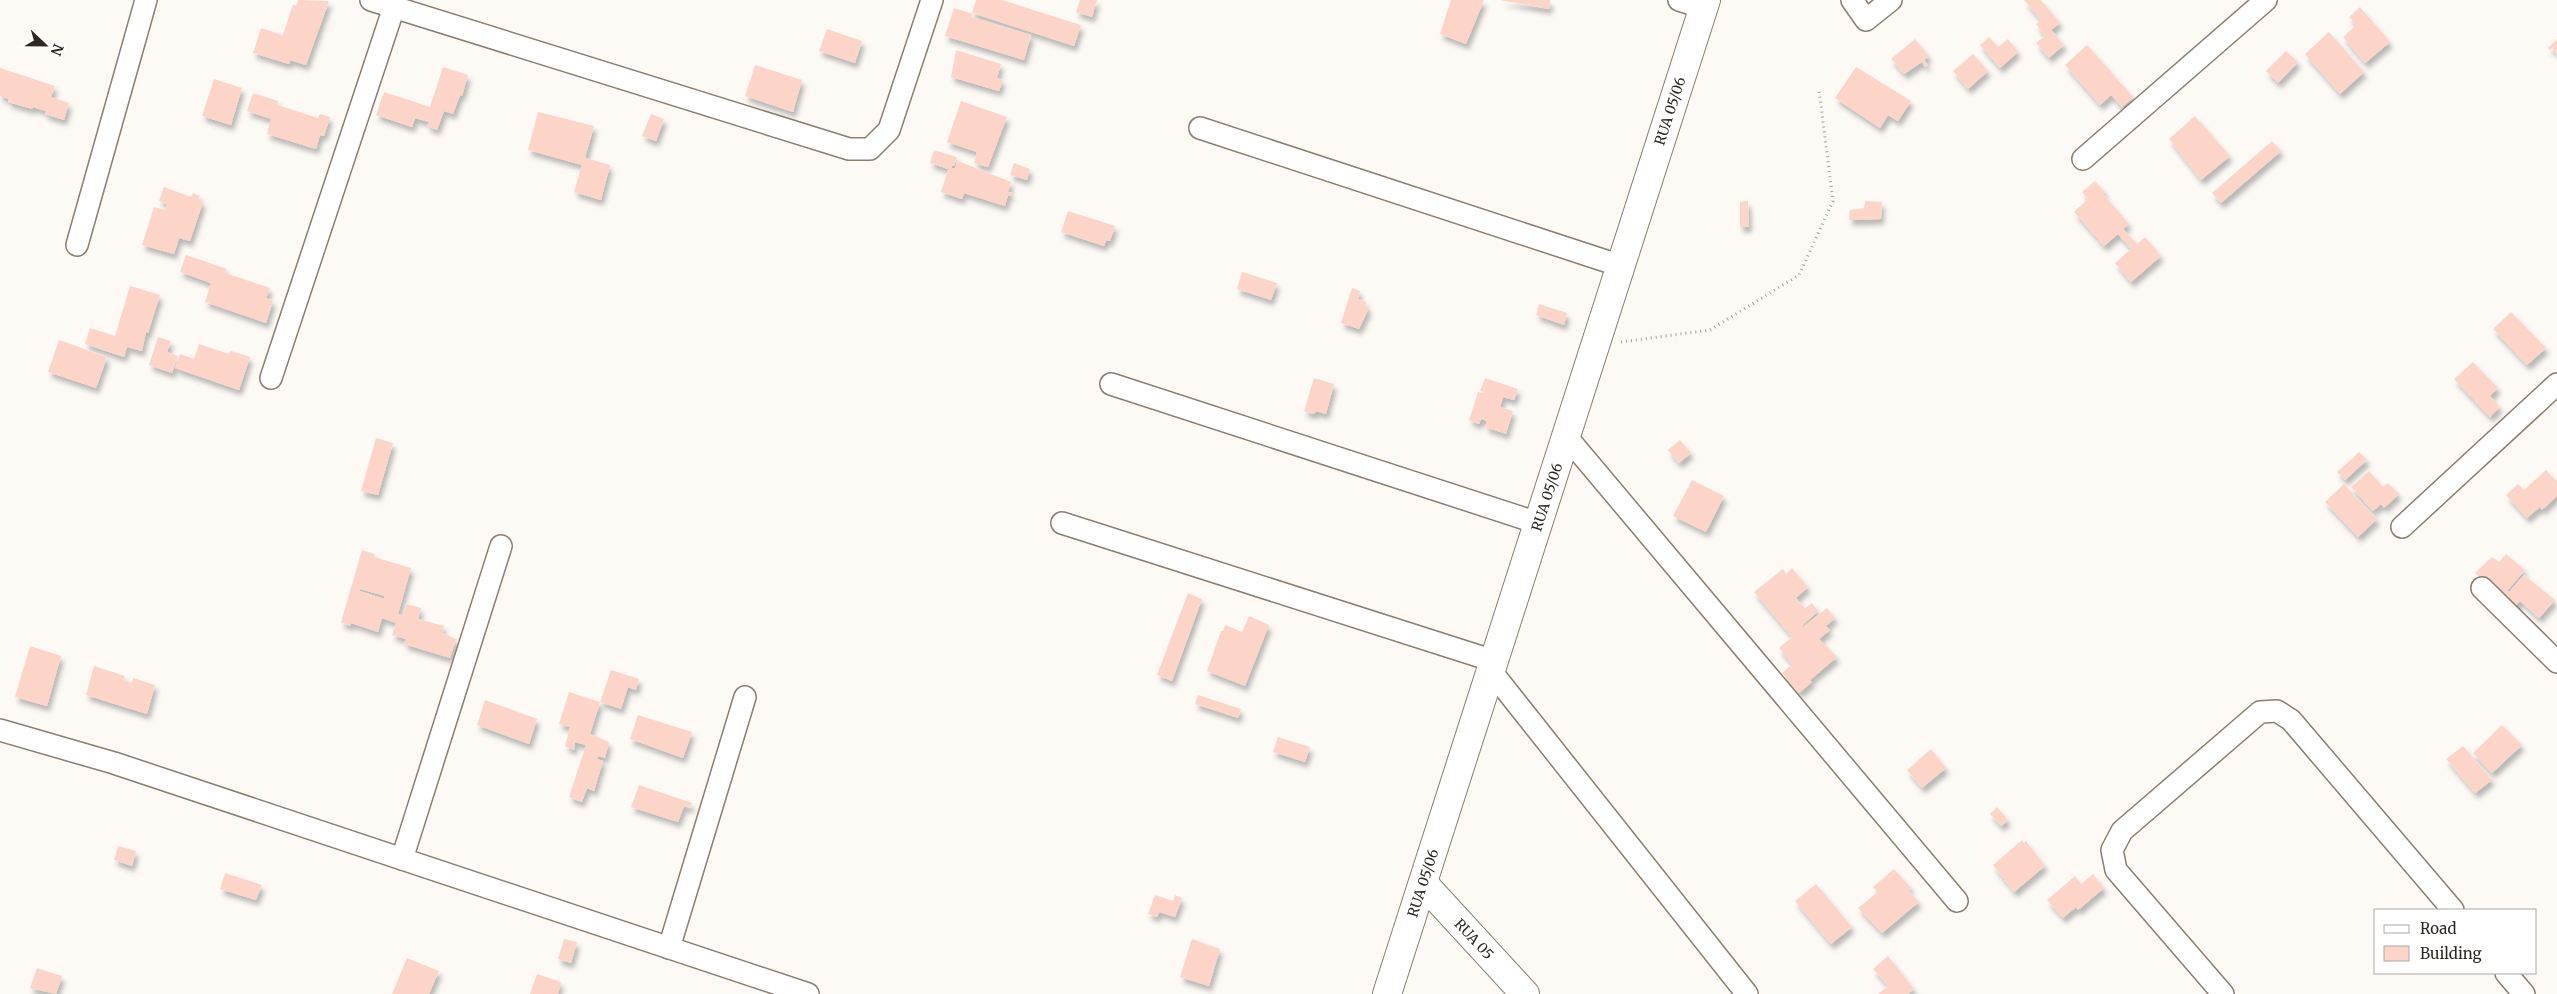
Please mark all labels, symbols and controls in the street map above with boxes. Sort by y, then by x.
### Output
north arrow [20,20,70,70]
text: N [47,41,67,58]
street label: RUA 05/06 [1650,75,1690,147]
street label: RUA 05/06 [1527,461,1567,533]
street label: RUA 05/06 [1403,847,1443,919]
legend [2374,909,2537,974]
street label: RUA 05 [1451,915,1497,963]
text: Road [2420,919,2456,938]
text: Building [2420,944,2482,963]

